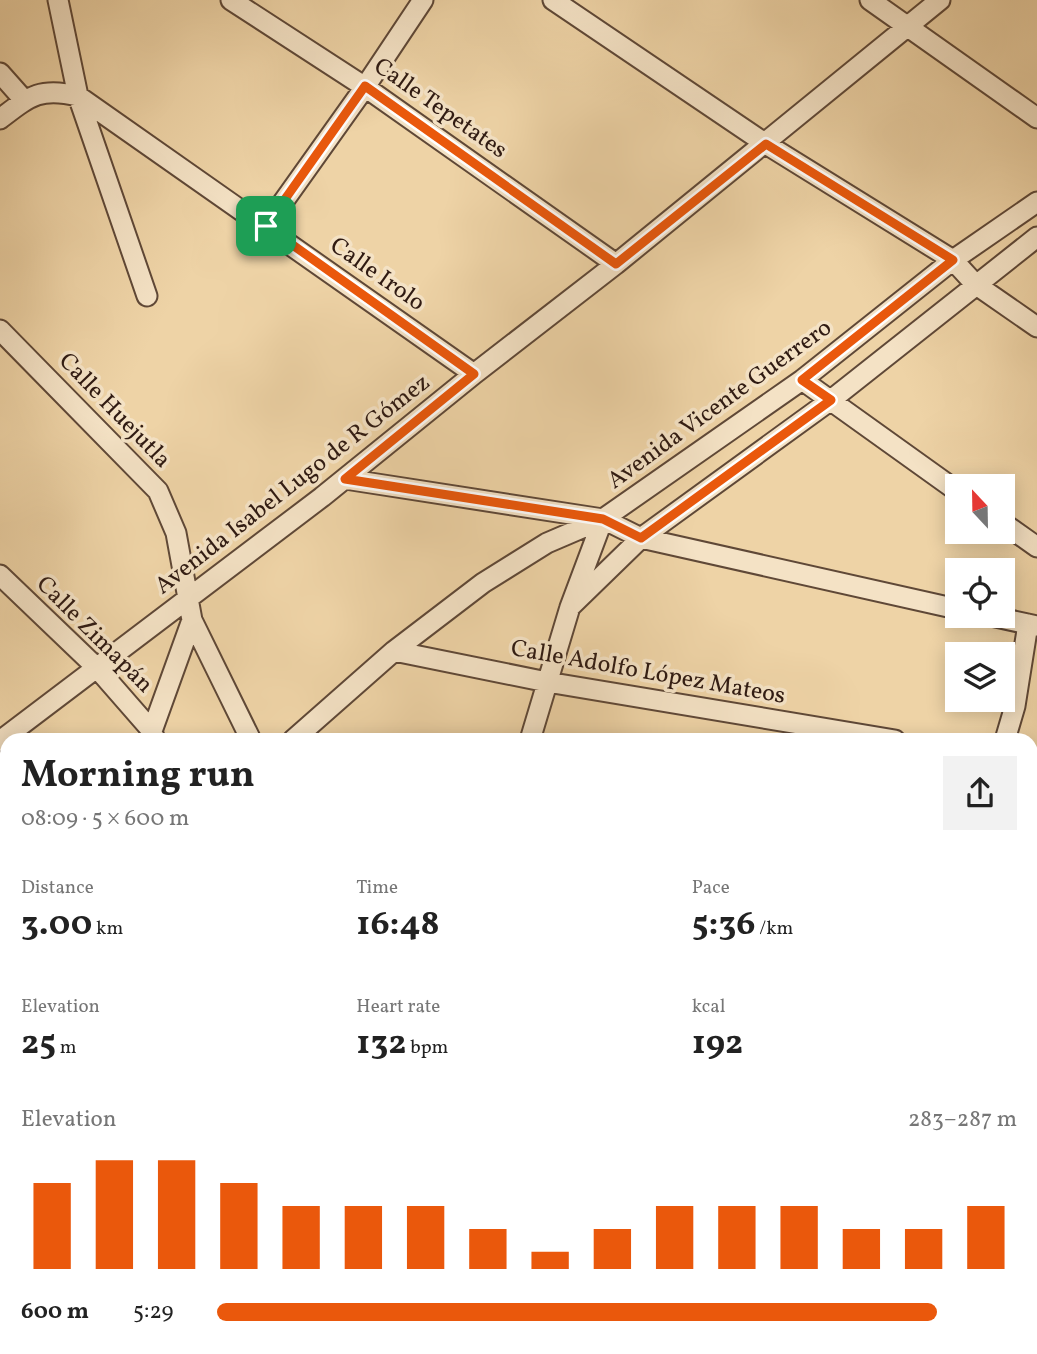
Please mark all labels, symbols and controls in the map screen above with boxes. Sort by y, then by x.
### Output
street label: Calle Tepetates [366,50,514,168]
pin [236,196,296,256]
icon: arrive [247,207,285,245]
street label: Calle Irolo [323,230,431,320]
street label: Avenida Vicente Guerrero [601,312,839,498]
street label: Calle Huejutla [50,346,178,476]
street label: Avenida Isabel Lugo de R Gómez [148,367,438,603]
north arrow [945,474,1015,544]
map controls [945,474,1015,712]
button: locate [945,558,1015,628]
street label: Calle Zimapán [28,569,160,701]
street label: Calle Adolfo López Mateos [508,632,788,714]
button: layers [945,642,1015,712]
text: Morning run [21,750,255,803]
button: share [943,756,1017,830]
text: 08:09 · 5 × 600 m [21,803,189,835]
text: Distance [21,875,94,901]
text: Time [356,875,398,901]
text: Pace [692,875,730,901]
text: 3.00 [21,901,92,949]
text: 16:48 [356,901,440,949]
text: 5:36 [692,901,756,949]
text: km [92,916,123,942]
text: /km [756,916,793,942]
text: Elevation [21,994,100,1020]
text: Heart rate [356,994,440,1020]
text: kcal [692,994,725,1020]
text: 25 [21,1020,56,1068]
text: 132 [356,1020,406,1068]
text: 192 [692,1020,743,1068]
text: m [56,1035,77,1061]
text: bpm [406,1035,448,1061]
text: Elevation [21,1104,117,1136]
text: 283–287 m [908,1104,1017,1136]
text: 600 m [21,1296,89,1328]
text: 5:29 [133,1296,174,1328]

